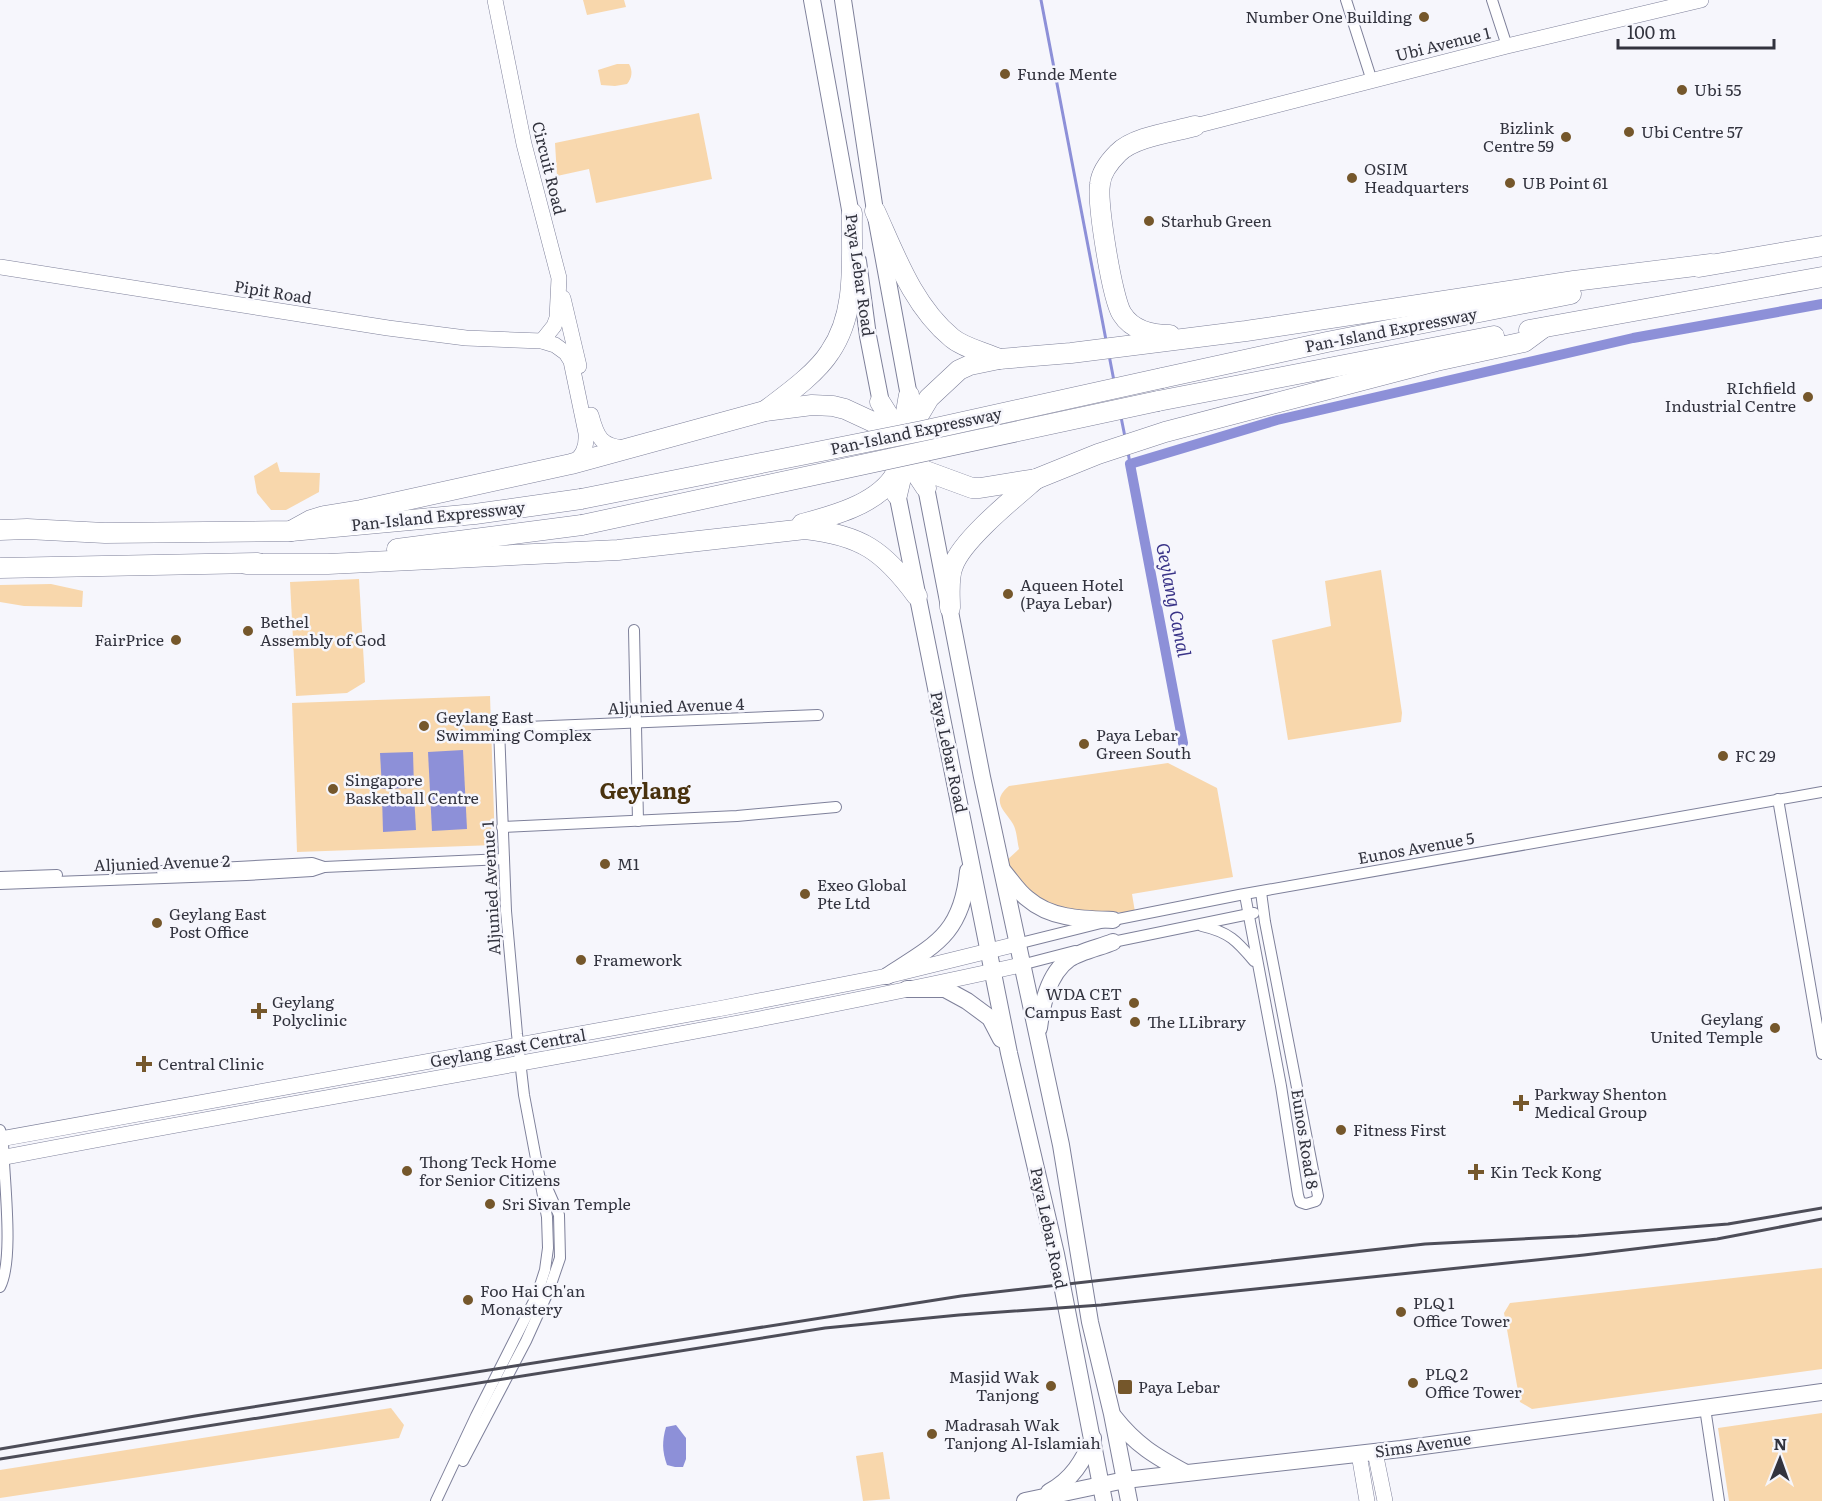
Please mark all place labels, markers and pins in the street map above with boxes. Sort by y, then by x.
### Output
place label: Number One Building [1245,4,1412,28]
marker: Number One Building [1417,10,1431,24]
place label: Funde Mente [1017,61,1117,85]
marker: Funde Mente [998,67,1012,81]
place label: Ubi 55 [1694,77,1741,101]
marker: Ubi 55 [1675,83,1689,97]
place label: Bizlink Centre 59 [1483,115,1554,157]
place label: Ubi Centre 57 [1641,119,1743,143]
marker: Ubi Centre 57 [1622,125,1636,139]
marker: Bizlink Centre 59 [1559,130,1573,144]
place label: OSIM Headquarters [1364,156,1469,198]
place label: UB Point 61 [1522,170,1608,194]
marker: OSIM Headquarters [1345,171,1359,185]
marker: UB Point 61 [1503,176,1517,190]
place label: Starhub Green [1161,208,1272,232]
marker: Starhub Green [1142,214,1156,228]
place label: RIchfield Industrial Centre [1665,375,1796,417]
marker: RIchfield Industrial Centre [1801,390,1815,404]
place label: Aqueen Hotel (Paya Lebar) [1020,572,1124,614]
marker: Aqueen Hotel (Paya Lebar) [1001,587,1015,601]
place label: Bethel Assembly of God [260,609,386,651]
marker: Bethel Assembly of God [241,624,255,638]
place label: FairPrice [95,627,164,651]
marker: FairPrice [169,633,183,647]
place label: Geylang East Swimming Complex [436,704,592,746]
marker: Geylang East Swimming Complex [417,719,431,733]
place label: Paya Lebar Green South [1096,722,1192,764]
marker: Paya Lebar Green South [1077,737,1091,751]
place label: FC 29 [1735,743,1776,767]
marker: FC 29 [1716,749,1730,763]
place label: Singapore Basketball Centre [345,767,479,809]
marker: Singapore Basketball Centre [326,782,340,796]
place label: M1 [617,851,640,875]
marker: M1 [598,857,612,871]
place label: Exeo Global Pte Ltd [817,872,907,914]
marker: Exeo Global Pte Ltd [798,887,812,901]
place label: Geylang East Post Office [169,901,267,943]
marker: Geylang East Post Office [150,916,164,930]
place label: Framework [593,947,682,971]
marker: Framework [574,953,588,967]
place label: WDA CET Campus East [1025,981,1123,1023]
place label: Geylang Polyclinic [272,989,347,1031]
marker: WDA CET Campus East [1127,996,1141,1010]
marker: Geylang Polyclinic [250,1002,268,1020]
place label: Geylang United Temple [1650,1006,1763,1048]
place label: The LLibrary [1147,1009,1247,1033]
marker: The LLibrary [1128,1015,1142,1029]
marker: Geylang United Temple [1768,1021,1782,1035]
place label: Central Clinic [158,1051,264,1075]
marker: Central Clinic [135,1055,153,1073]
place label: Parkway Shenton Medical Group [1534,1081,1668,1123]
marker: Parkway Shenton Medical Group [1512,1094,1530,1112]
place label: Fitness First [1353,1117,1447,1141]
marker: Fitness First [1334,1123,1348,1137]
place label: Thong Teck Home for Senior Citizens [419,1149,560,1191]
place label: Kin Teck Kong [1490,1159,1602,1183]
marker: Kin Teck Kong [1467,1163,1485,1181]
marker: Thong Teck Home for Senior Citizens [400,1164,414,1178]
place label: Sri Sivan Temple [502,1191,631,1215]
marker: Sri Sivan Temple [483,1197,497,1211]
place label: Foo Hai Ch'an Monastery [480,1278,586,1320]
place label: PLQ 1 Office Tower [1413,1290,1510,1332]
marker: Foo Hai Ch'an Monastery [461,1293,475,1307]
marker: PLQ 1 Office Tower [1394,1305,1408,1319]
place label: PLQ 2 Office Tower [1425,1361,1522,1403]
place label: Masjid Wak Tanjong [949,1364,1039,1406]
place label: Paya Lebar [1138,1374,1220,1398]
marker: PLQ 2 Office Tower [1406,1376,1420,1390]
marker: Paya Lebar [1116,1378,1134,1396]
marker: Masjid Wak Tanjong [1044,1379,1058,1393]
place label: Madrasah Wak Tanjong Al-Islamiah [944,1412,1101,1454]
marker: Madrasah Wak Tanjong Al-Islamiah [925,1427,939,1441]

